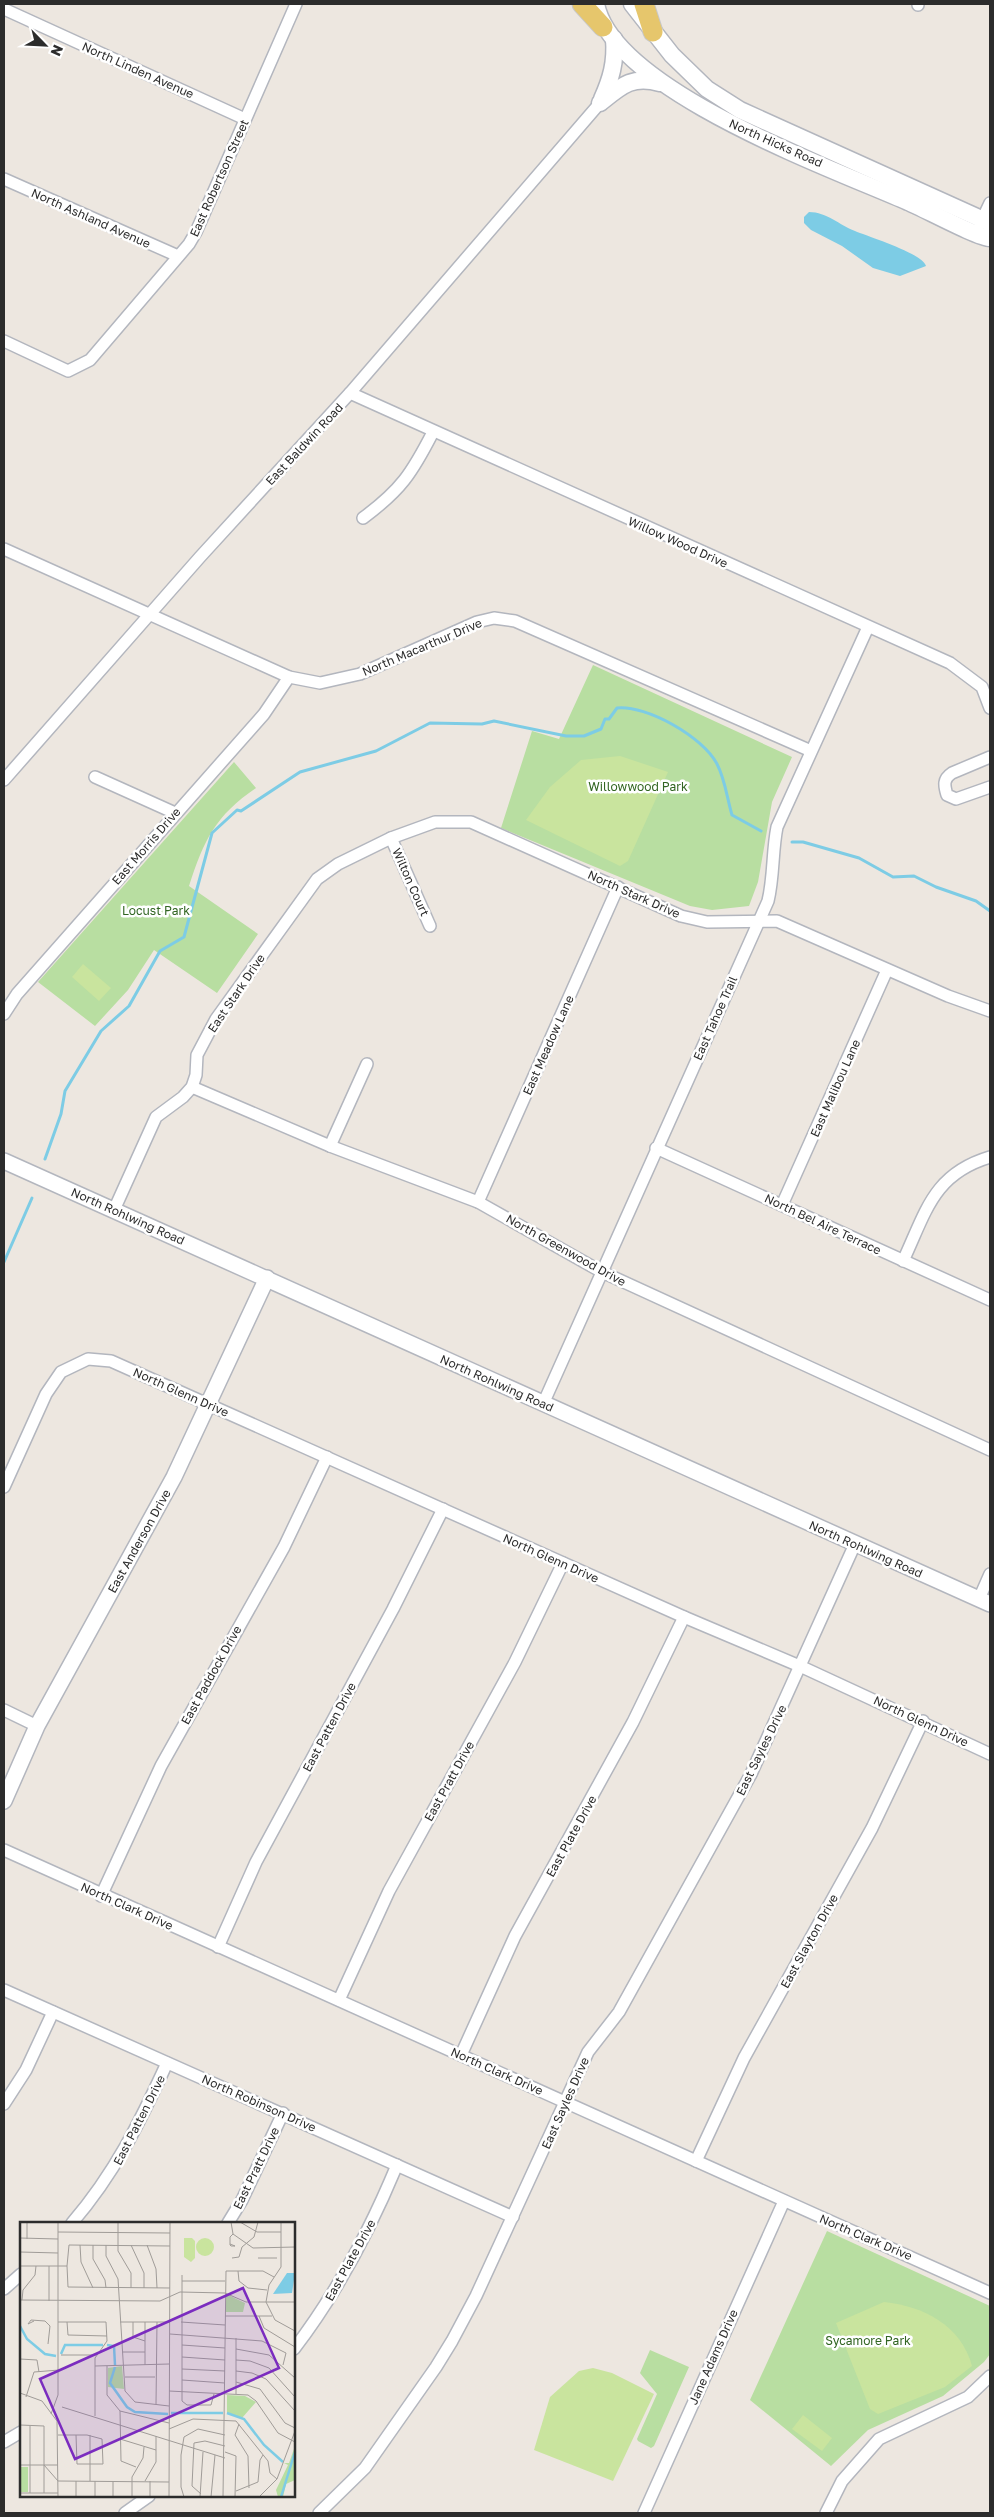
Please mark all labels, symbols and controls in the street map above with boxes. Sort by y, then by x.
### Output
north arrow [20,20,70,70]
street label: North Linden Avenue [80,39,196,101]
text: N [47,42,67,59]
street label: North Hicks Road [727,116,825,170]
street label: East Robertson Street [186,117,252,239]
street label: North Ashland Avenue [29,185,153,251]
street label: East Baldwin Road [262,400,346,488]
street label: Willow Wood Drive [626,513,730,571]
street label: North Macarthur Drive [360,615,484,679]
park label: Willowwood Park [588,779,688,794]
street label: East Morris Drive [108,804,184,888]
street label: Wilton Court [389,846,433,919]
street label: North Stark Drive [585,867,683,921]
park label: Locust Park [122,903,190,918]
street label: East Stark Drive [204,951,268,1035]
street label: East Tahoe Trail [690,973,740,1062]
street label: East Meadow Lane [519,993,577,1097]
street label: East Malibou Lane [807,1037,863,1139]
street label: North Rohlwing Road [69,1184,187,1248]
street label: North Bel Aire Terrace [762,1190,884,1258]
street label: North Greenwood Drive [503,1211,629,1289]
street label: North Rohlwing Road [438,1351,556,1415]
street label: North Glenn Drive [131,1364,231,1420]
street label: East Anderson Drive [104,1486,174,1595]
street label: North Rohlwing Road [807,1517,925,1581]
street label: North Glenn Drive [501,1530,601,1586]
street label: East Paddock Drive [178,1623,244,1727]
street label: East Patten Drive [299,1680,359,1774]
street label: North Glenn Drive [871,1692,971,1750]
street label: East Sayles Drive [733,1702,789,1798]
street label: East Pratt Drive [421,1738,477,1824]
street label: East Plate Drive [542,1793,600,1879]
street label: North Clark Drive [79,1879,175,1933]
street label: East Slayton Drive [777,1891,841,1991]
street label: North Clark Drive [449,2044,545,2098]
street label: East Sayles Drive [538,2055,592,2151]
street label: North Robinson Drive [200,2071,318,2135]
street label: East Patten Drive [110,2072,168,2168]
street label: East Pratt Drive [230,2124,282,2211]
street label: North Clark Drive [817,2211,915,2263]
street label: East Plate Drive [321,2217,379,2303]
inset map [20,2222,295,2497]
street label: Jane Adams Drive [685,2307,741,2407]
park label: Sycamore Park [825,2333,911,2348]

